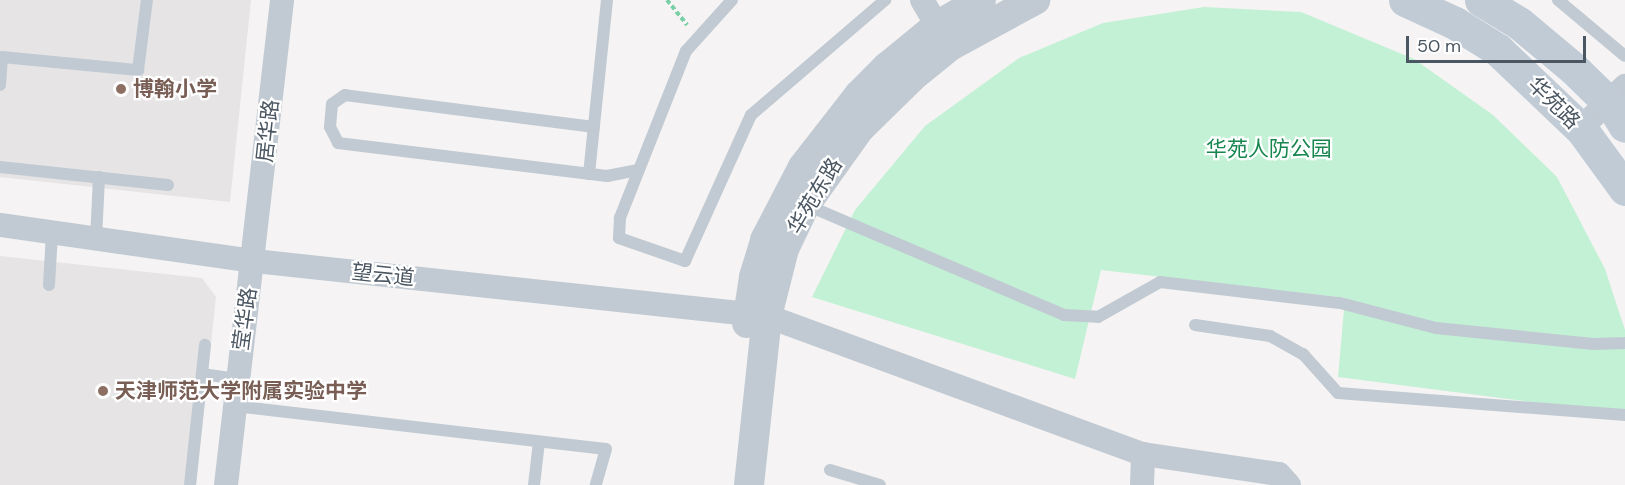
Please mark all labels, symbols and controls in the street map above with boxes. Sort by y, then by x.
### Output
scale bar [1409,24,1589,62]
text: 50 m [1417,34,1461,58]
street label: 华苑路 [1523,72,1585,134]
place label: 博翰小学 [133,76,217,102]
marker: 博翰小学 [114,82,128,96]
street label: 居华路 [252,98,284,164]
park label: 华苑人防公园 [1206,136,1332,162]
street label: 华苑东路 [783,154,847,238]
street label: 望云道 [350,259,416,291]
street label: 莹华路 [228,286,262,352]
place label: 天津师范大学附属实验中学 [115,378,367,404]
marker: 天津师范大学附属实验中学 [96,384,110,398]

